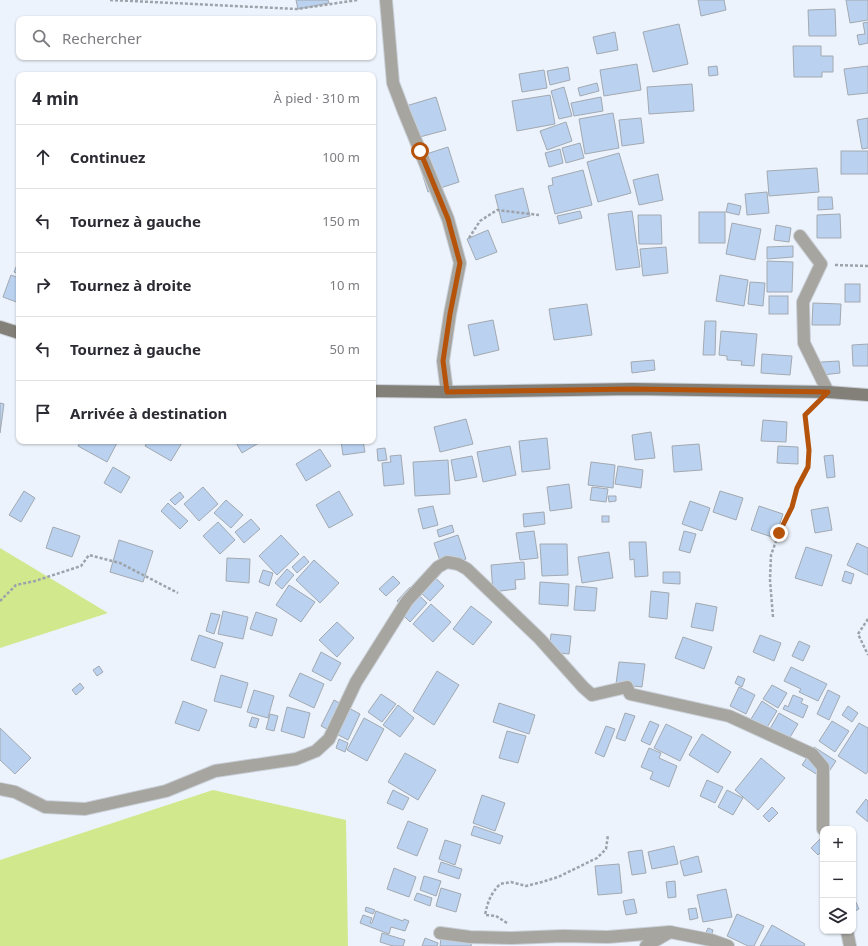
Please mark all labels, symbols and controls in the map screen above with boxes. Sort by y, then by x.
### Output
search box [16,16,376,60]
icon: search [30,27,52,49]
text: Rechercher [62,28,142,48]
text: 4 min [32,87,79,110]
text: À pied · 310 m [274,89,360,107]
route start [411,142,429,160]
icon: ahead [32,146,54,168]
text: Continuez [70,147,145,167]
text: 100 m [322,148,360,166]
icon: left [32,210,54,232]
text: Tournez à gauche [70,211,201,231]
text: 150 m [322,212,360,230]
icon: right [32,274,54,296]
text: Tournez à droite [70,275,191,295]
text: 10 m [330,276,360,294]
icon: left [32,338,54,360]
text: Tournez à gauche [70,339,201,359]
text: 50 m [330,340,360,358]
icon: arrive [32,402,54,424]
text: Arrivée à destination [70,403,227,423]
route end [770,524,788,542]
map controls [820,826,856,934]
button: + [820,826,856,862]
button: − [820,862,856,898]
button: layers [820,898,856,934]

